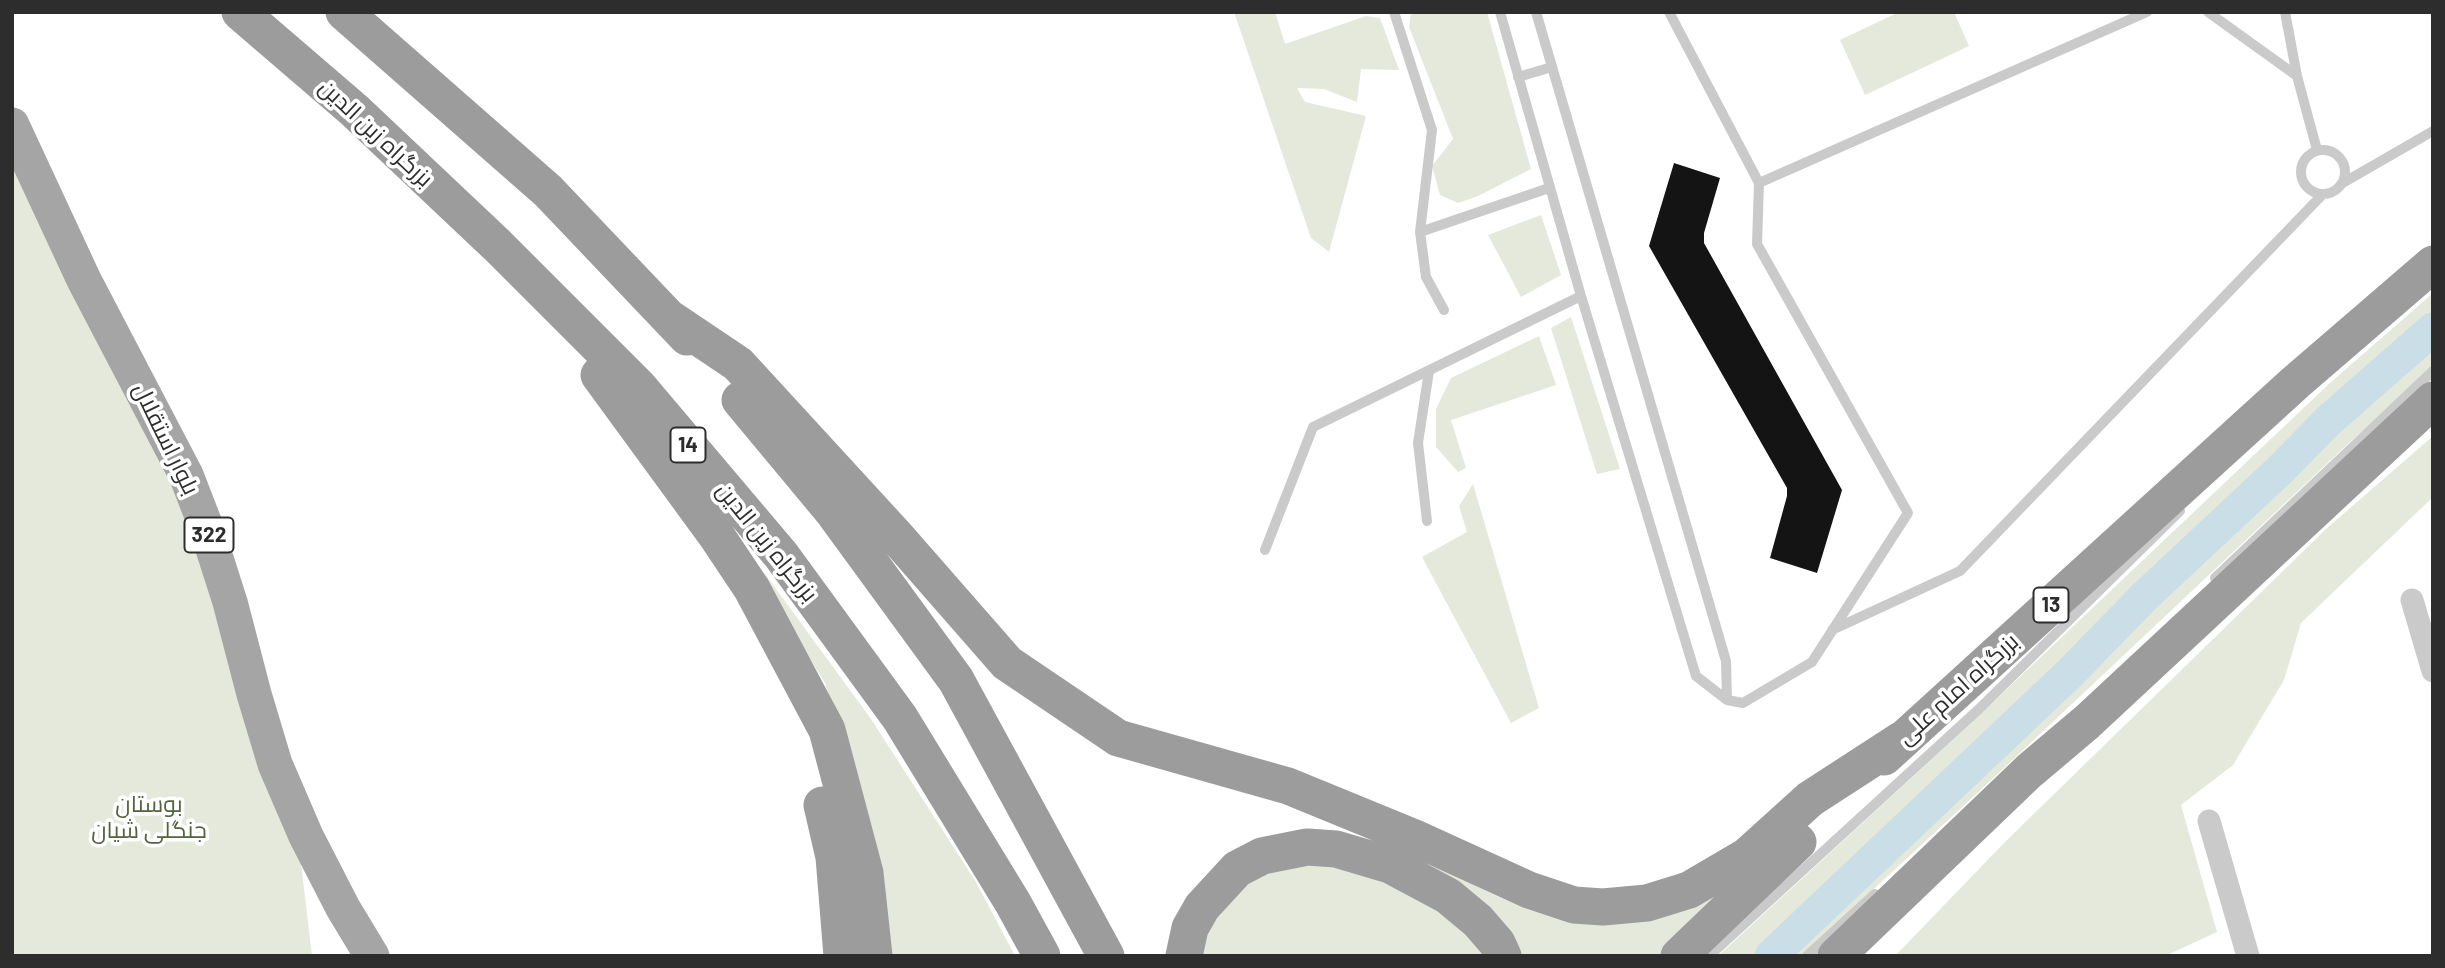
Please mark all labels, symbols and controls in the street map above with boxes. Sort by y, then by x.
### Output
street label: بزرگراه زین الدین [313,73,439,193]
street label: بلوار استقلال [127,379,205,499]
road number: 14 [670,428,706,462]
street label: بزرگراه زین الدین [710,477,824,607]
road number: 322 [184,518,234,552]
road number: 13 [2034,588,2068,622]
street label: بزرگراه امام علی [1892,627,2024,751]
park label: بوستان جنگلی شیان [91,790,207,844]

